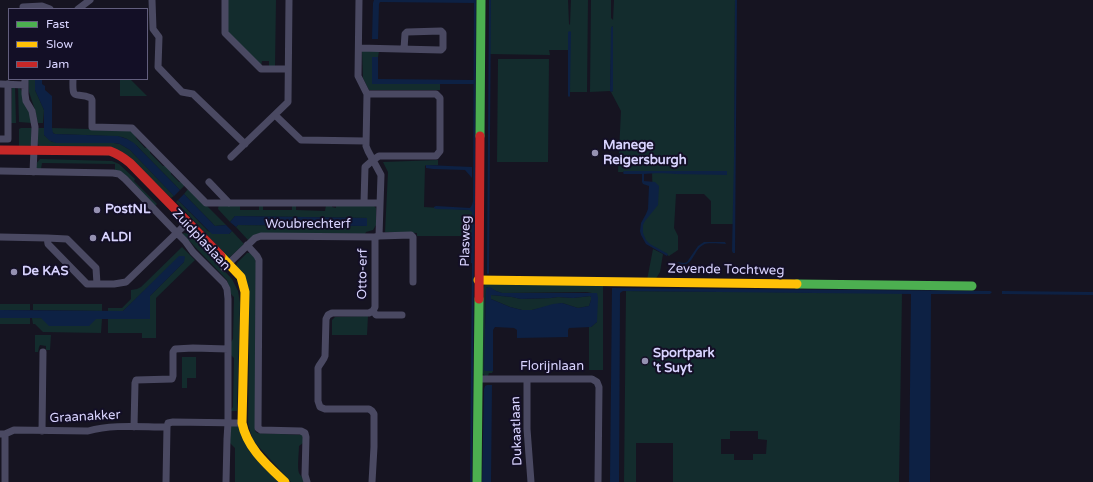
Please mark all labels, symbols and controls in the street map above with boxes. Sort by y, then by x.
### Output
legend [8,8,148,80]
text: Fast [46,17,69,31]
text: Slow [46,37,73,51]
text: Jam [46,57,69,71]
place label: Manege Reigersburgh [603,138,687,169]
marker: Manege Reigersburgh [590,148,600,158]
place label: PostNL [105,202,151,218]
marker: PostNL [92,205,102,215]
street label: Zuidplaslaan [169,206,233,274]
street label: Plasweg [458,215,474,267]
street label: Woubrechterf [265,217,351,233]
place label: ALDI [101,230,132,246]
marker: ALDI [88,233,98,243]
street label: Otto-erf [355,248,371,300]
street label: Zevende Tochtweg [667,261,785,279]
place label: De KAS [22,264,68,280]
marker: De KAS [9,267,19,277]
place label: Sportpark 't Suyt [653,346,715,377]
marker: Sportpark 't Suyt [640,356,650,366]
street label: Florijnlaan [520,359,584,375]
street label: Dukaatlaan [508,396,526,466]
street label: Graanakker [49,407,121,427]

